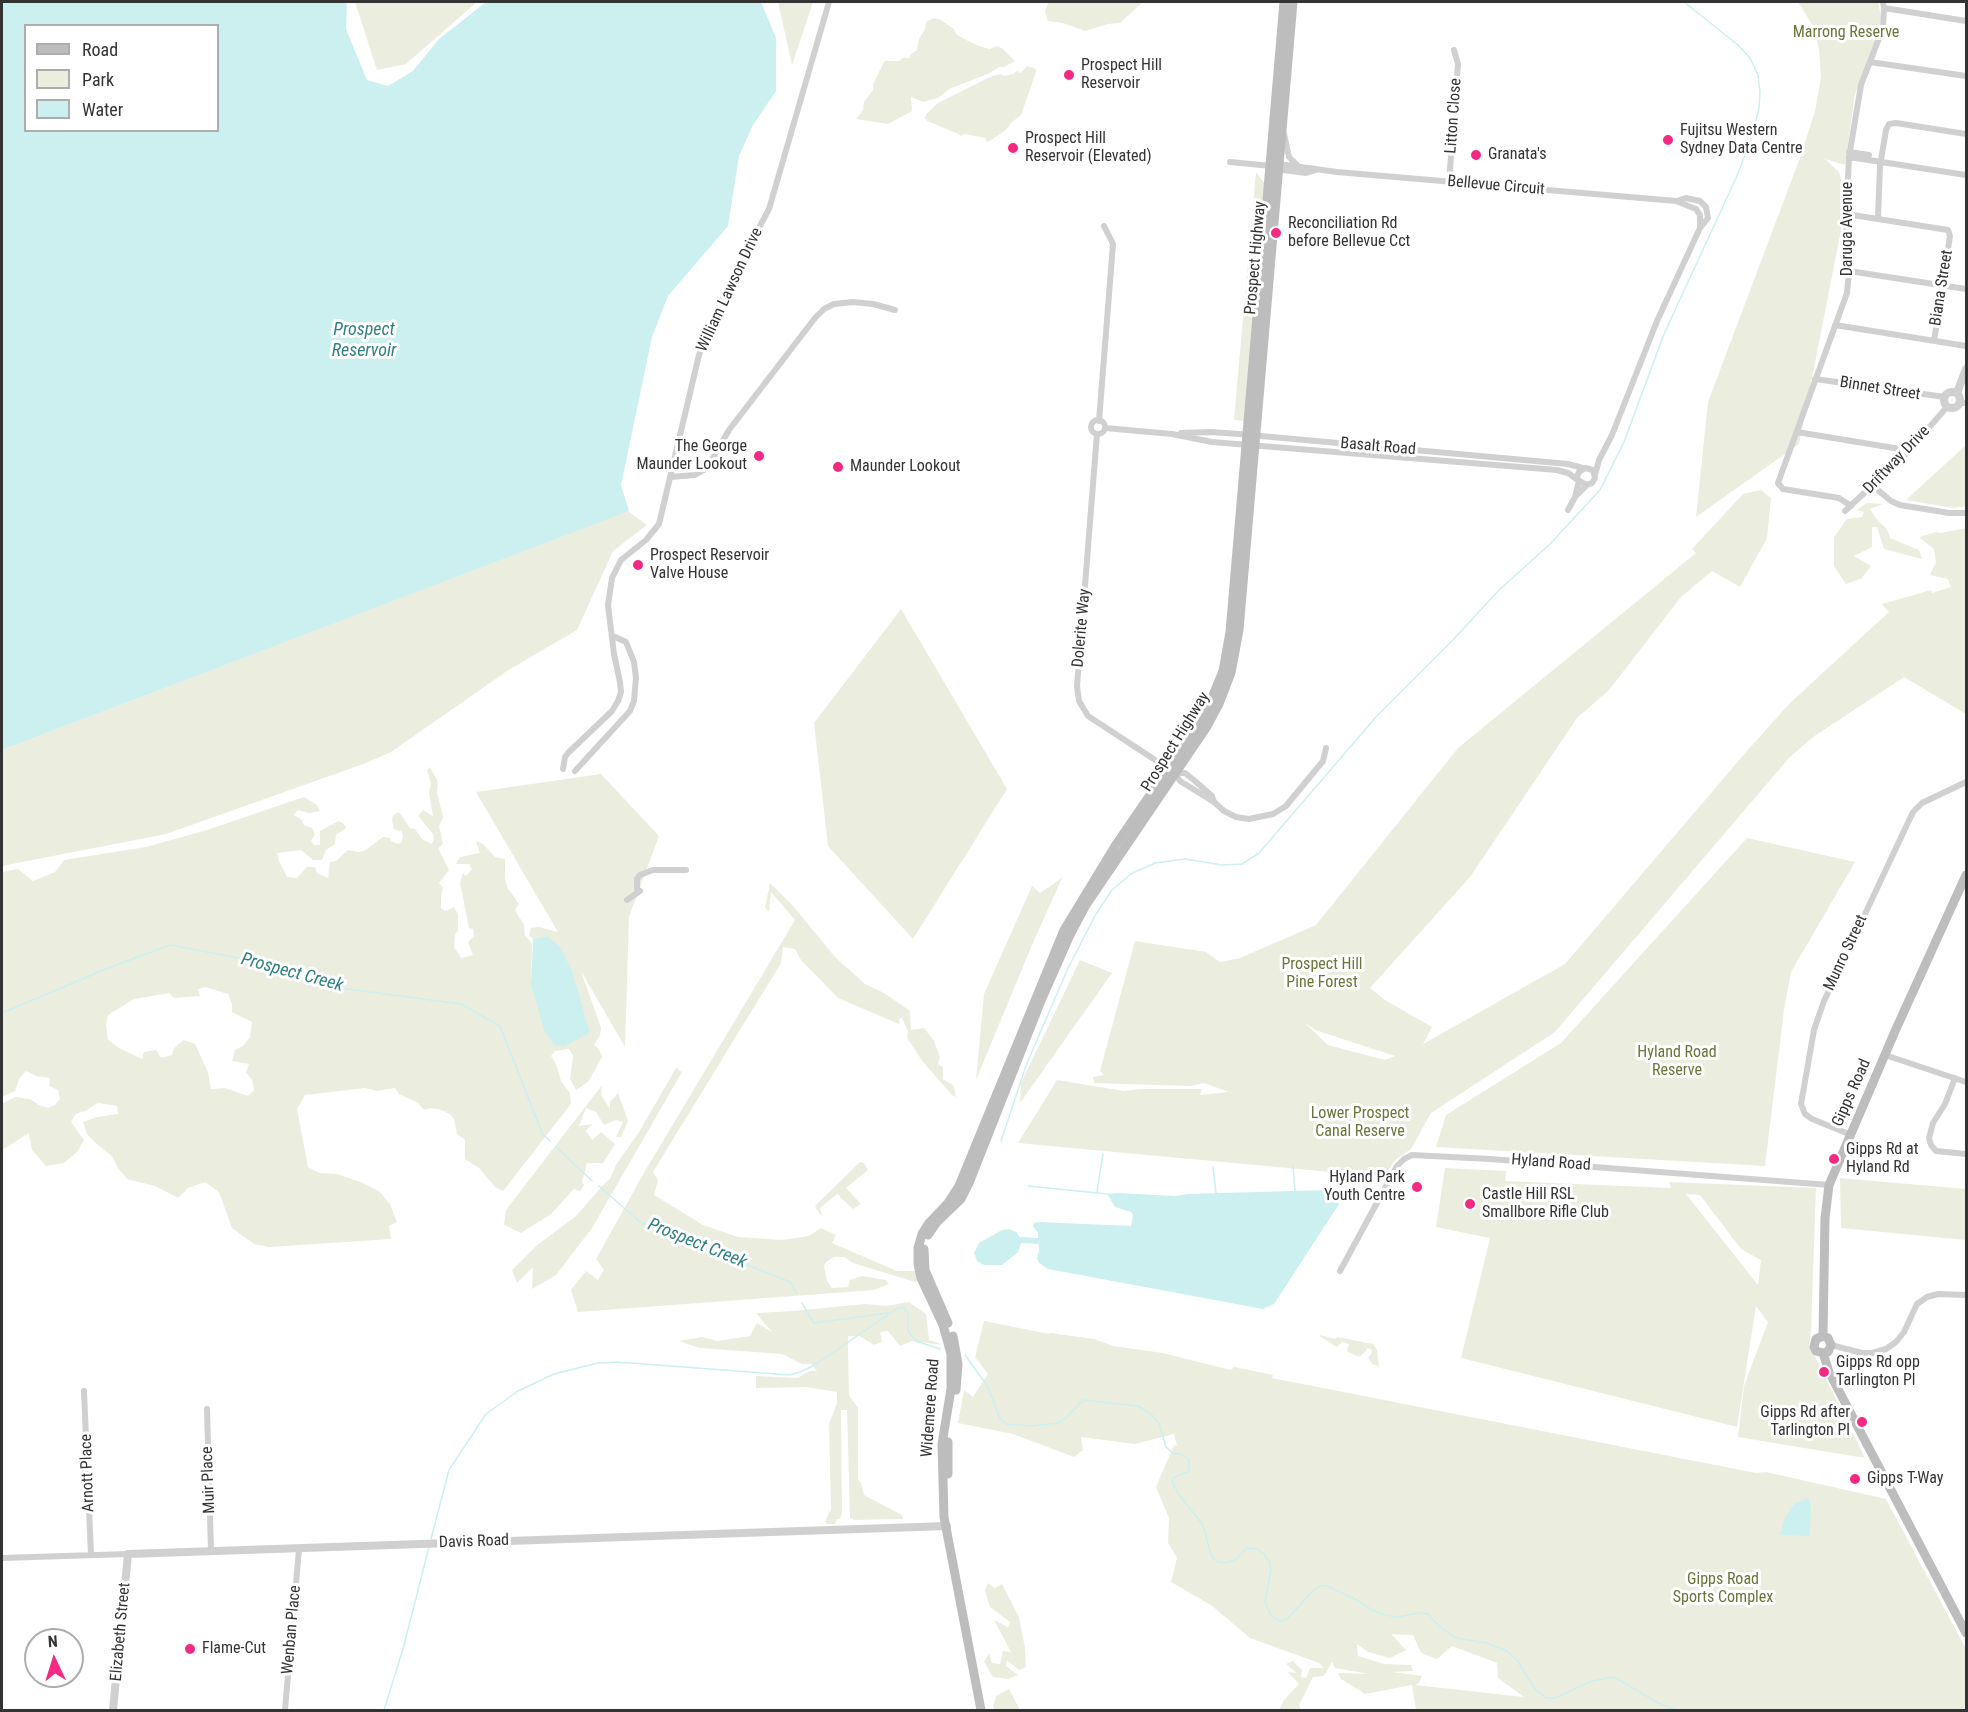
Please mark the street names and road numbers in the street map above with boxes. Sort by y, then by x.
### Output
street label: Litton Close [1442,78,1466,154]
street label: Bellevue Circuit [1446,172,1546,200]
street label: Daruga Avenue [1838,182,1858,276]
street label: Prospect Highway [1241,200,1271,316]
street label: William Lawson Drive [693,225,767,355]
street label: Biana Street [1927,249,1957,327]
street label: Binnet Street [1838,373,1922,405]
street label: Driftway Drive [1860,422,1934,498]
street label: Basalt Road [1340,434,1416,460]
street label: Dolerite Way [1069,588,1095,668]
street label: Prospect Highway [1138,689,1214,795]
street label: Munro Street [1820,912,1872,994]
street label: Gipps Road [1829,1056,1875,1130]
street label: Hyland Road [1511,1151,1591,1175]
street label: Widemere Road [918,1358,944,1458]
street label: Arnott Place [77,1434,99,1512]
street label: Muir Place [198,1446,220,1514]
street label: Davis Road [439,1531,509,1553]
street label: Elizabeth Street [107,1582,135,1682]
street label: Wenban Place [279,1585,305,1675]

